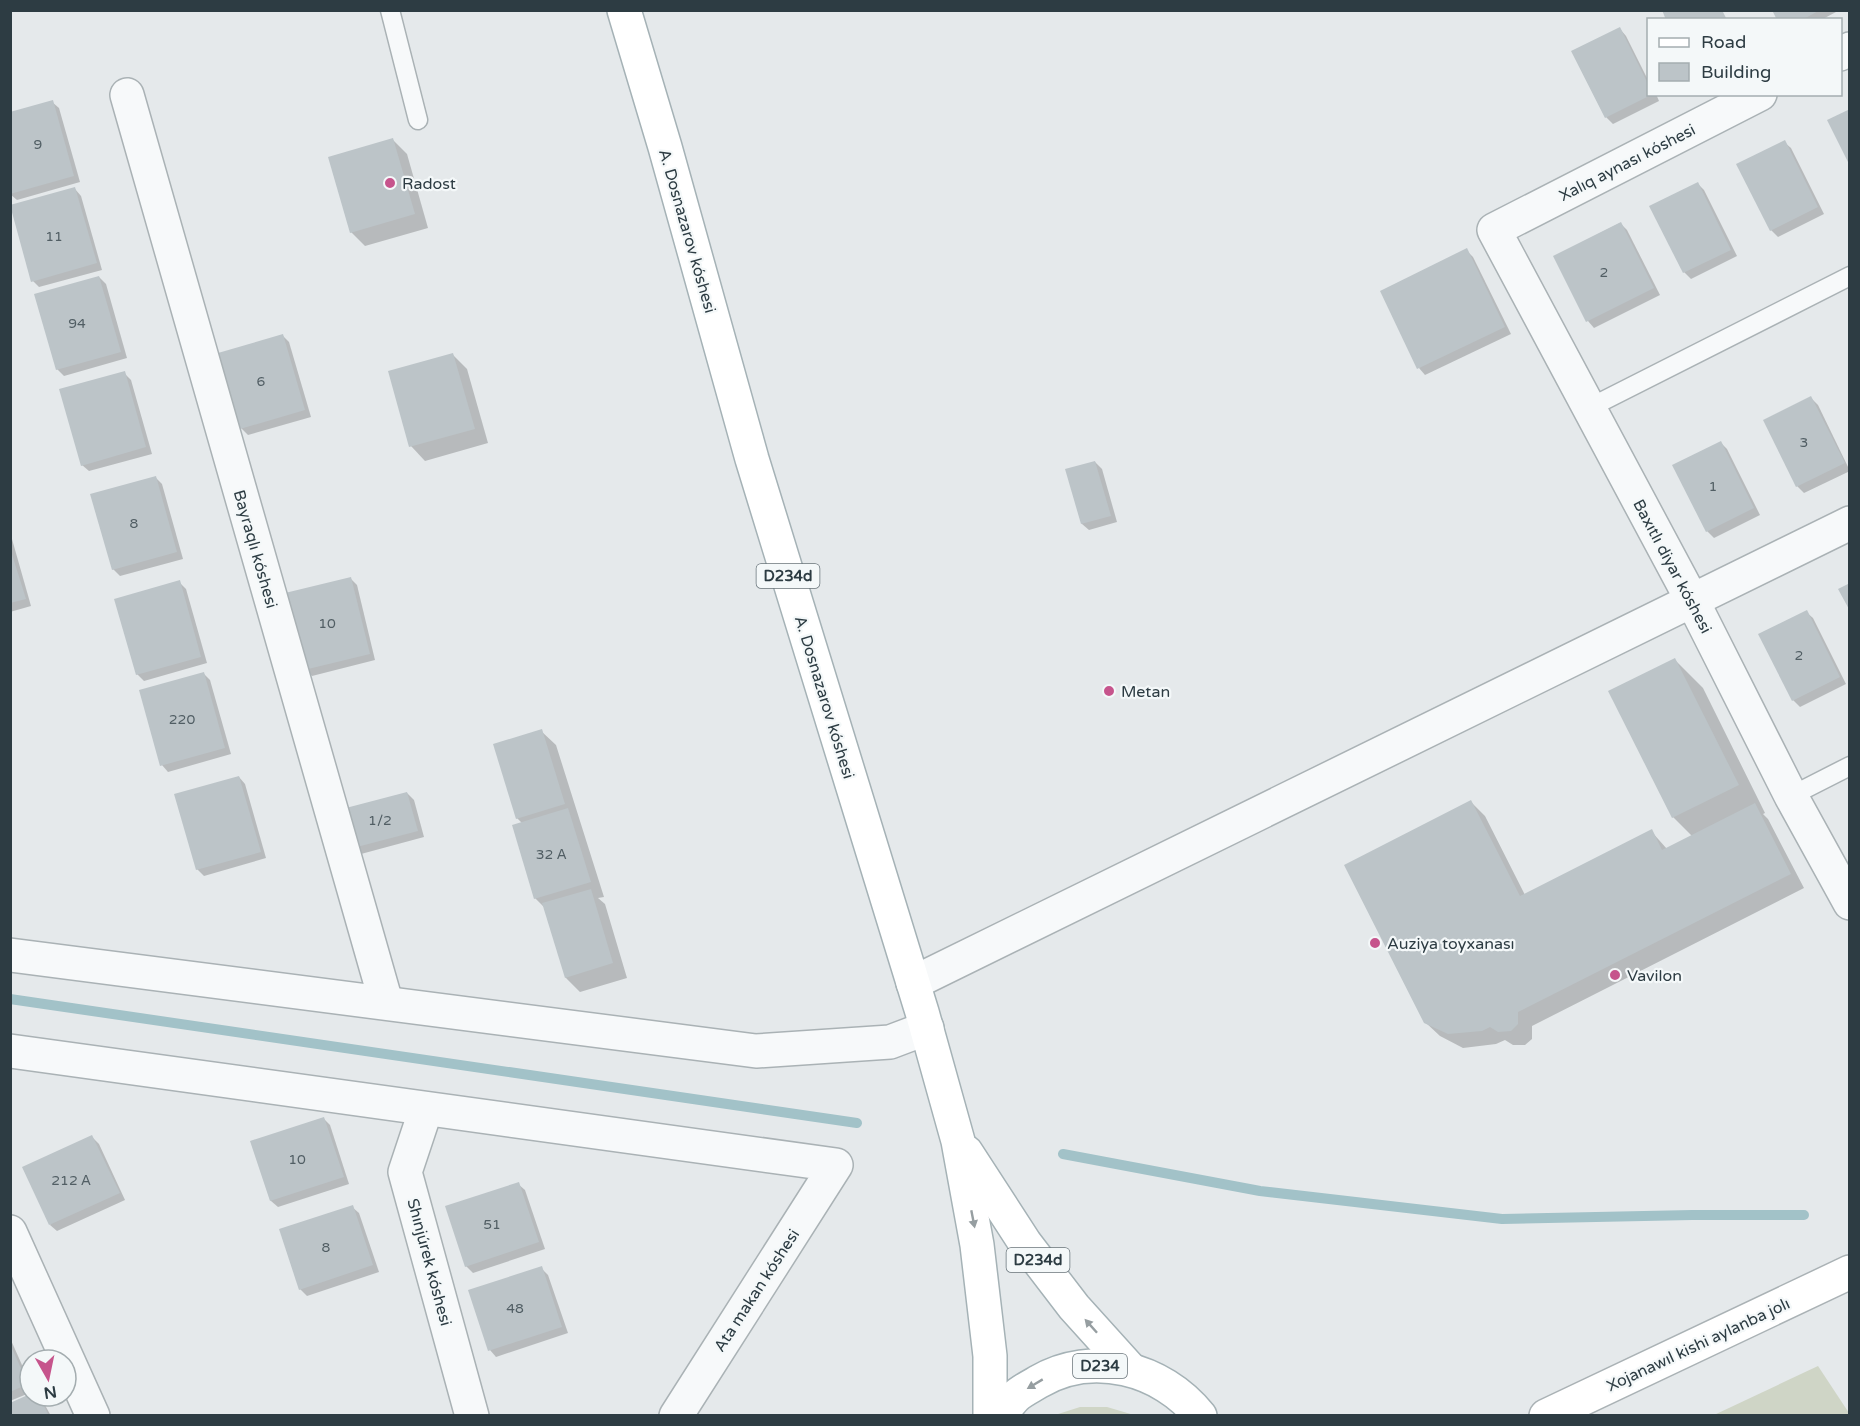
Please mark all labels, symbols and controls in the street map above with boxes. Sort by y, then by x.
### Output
legend [1647,18,1842,96]
text: Road [1701,31,1746,53]
text: Building [1701,61,1771,83]
street label: Xalıq aynası kóshesi [1556,120,1699,206]
house number: 9 [34,136,42,153]
street label: A. Dosnazarov kóshesi [654,147,720,316]
place label: Radost [402,174,456,194]
marker: Radost [383,176,397,190]
house number: 11 [45,228,63,245]
house number: 2 [1600,264,1608,281]
house number: 94 [68,315,86,332]
house number: 6 [257,373,266,390]
house number: 3 [1800,434,1808,451]
house number: 1 [1709,478,1717,495]
street label: Bayraqlı kóshesi [229,488,282,611]
street label: Baxıtlı diyar kóshesi [1628,496,1716,637]
house number: 8 [130,515,139,532]
road number: D234d [756,564,820,588]
street label: A. Dosnazarov kóshesi [790,613,858,781]
house number: 10 [318,615,336,632]
house number: 2 [1795,647,1803,664]
place label: Metan [1121,682,1170,702]
marker: Metan [1102,684,1116,698]
house number: 220 [169,711,195,728]
house number: 1/2 [368,812,392,829]
house number: 32 А [536,846,567,863]
place label: Auziya toyxanası [1387,934,1515,954]
marker: Auziya toyxanası [1368,936,1382,950]
place label: Vavilon [1627,966,1682,986]
marker: Vavilon [1608,968,1622,982]
house number: 10 [288,1151,306,1168]
house number: 212 А [51,1172,91,1189]
street label: Shınjúrek kóshesi [402,1196,456,1328]
one-way arrow [968,1209,977,1228]
house number: 51 [483,1216,501,1233]
street label: Ata makan kóshesi [710,1225,804,1356]
house number: 8 [322,1239,331,1256]
road number: D234d [1006,1248,1070,1272]
street label: Xojanawıl kishi aylanba jolı [1604,1294,1793,1396]
house number: 48 [506,1300,524,1317]
one-way arrow [1084,1318,1098,1333]
north arrow [18,1348,78,1408]
road number: D234 [1073,1354,1127,1378]
one-way arrow [1027,1379,1043,1390]
text: N [42,1381,58,1403]

